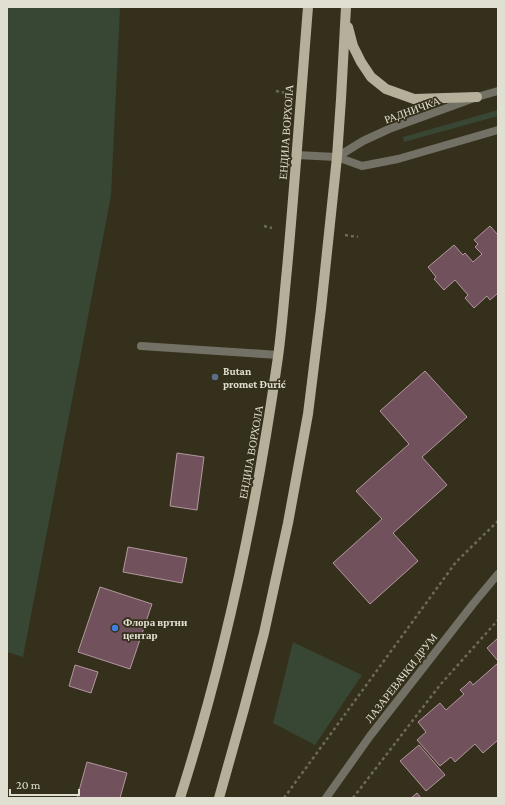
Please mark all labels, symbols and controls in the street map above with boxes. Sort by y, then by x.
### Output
street label: ЕНДИЈА ВОРХОЛА [277,84,295,180]
street label: РАДНИЧКА [382,94,442,126]
place label: Butan promet Đurić [223,365,286,390]
marker: Butan promet Đurić [210,372,220,382]
street label: ЕНДИЈА ВОРХОЛА [237,404,265,500]
place label: Флора вртни центар [123,616,188,641]
marker: Флора вртни центар [110,623,120,633]
street label: ЛАЗАРЕВАЧКИ ДРУМ [362,631,440,725]
scale bar [10,771,79,797]
text: 20 m [16,778,41,792]

